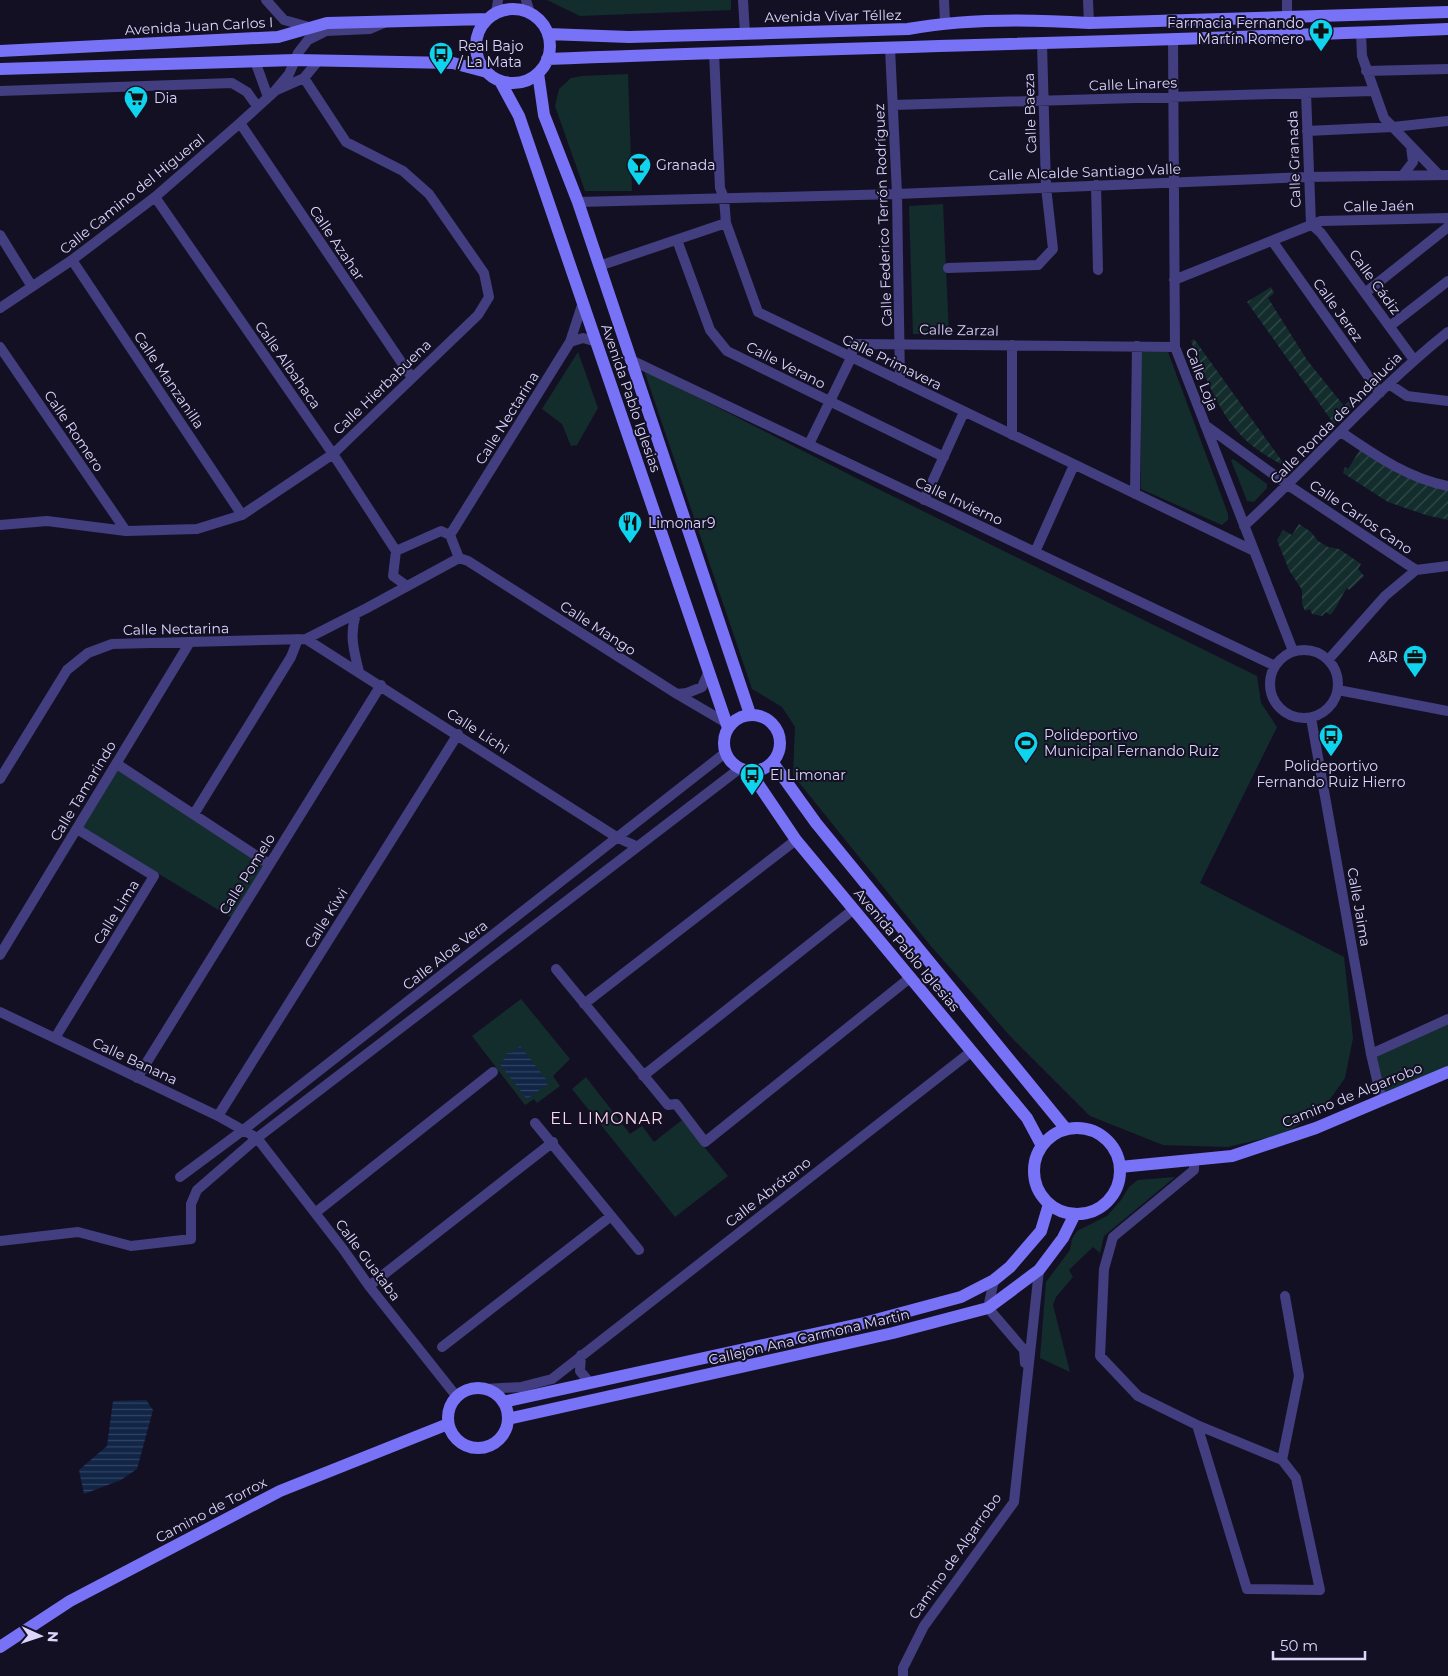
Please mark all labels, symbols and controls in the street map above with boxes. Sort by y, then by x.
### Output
street label: Avenida Vivar Téllez [764,6,902,26]
street label: Avenida Juan Carlos I [124,13,274,39]
place label: Farmacia Fernando Martín Romero [1167,14,1304,48]
pharmacy icon: Farmacia Fernando Martín Romero [1308,18,1334,52]
place label: Real Bajo / La Mata [457,37,524,71]
bus stop icon: Real Bajo / La Mata [428,41,454,75]
street label: Calle Baeza [1020,73,1040,153]
street label: Calle Linares [1089,73,1178,95]
supermarket icon: Dia [123,85,149,119]
place label: Dia [154,89,178,107]
street label: Calle Federico Terrón Rodríguez [870,103,896,327]
street label: Calle Granada [1283,110,1305,208]
street label: Calle Camino del Higueral [56,130,208,258]
bar icon: Granada [626,152,652,186]
place label: Granada [656,156,716,174]
street label: Calle Alcalde Santiago Valle [989,160,1181,184]
street label: Calle Jaén [1343,196,1415,216]
street label: Calle Azahar [305,202,369,284]
street label: Calle Cádiz [1345,246,1405,318]
street label: Calle Jerez [1309,275,1367,345]
street label: Calle Albahaca [251,318,325,412]
street label: Calle Zarzal [919,320,999,340]
street label: Avenida Pablo Iglesias [597,321,665,475]
street label: Calle Manzanilla [130,328,208,432]
street label: Calle Primavera [839,330,945,394]
street label: Calle Hierbabuena [329,335,435,439]
street label: Calle Verano [743,337,829,393]
street label: Calle Loja [1182,345,1222,413]
street label: Calle Ronda de Andalucia [1266,348,1406,488]
street label: Calle Nectarina [471,368,543,468]
street label: Calle Romero [40,387,108,475]
street label: Calle Invierno [912,473,1006,529]
street label: Calle Carlos Cano [1306,476,1416,558]
restaurant icon: Limonar9 [617,510,643,544]
place label: Limonar9 [648,514,716,532]
street label: Calle Mango [557,597,640,659]
street label: Calle Nectarina [123,619,229,639]
office icon: A&R [1402,644,1428,678]
place label: A&R [1368,648,1398,666]
street label: Calle Lichi [443,704,513,758]
bus stop icon: Polideportivo Fernando Ruiz Hierro [1318,723,1344,757]
place label: Polideportivo Municipal Fernando Ruiz [1044,726,1219,760]
sports icon: Polideportivo Municipal Fernando Ruiz [1013,730,1039,764]
street label: Calle Tamarindo [46,737,120,844]
place label: Polideportivo Fernando Ruiz Hierro [1256,757,1406,791]
bus stop icon: El Limonar [739,762,765,796]
place label: El Limonar [770,766,846,784]
street label: Calle Pomelo [215,830,279,918]
street label: Calle Jaima [1343,866,1375,948]
street label: Calle Lima [89,876,143,948]
street label: Calle Kiwi [300,885,352,951]
street label: Avenida Pablo Iglesias [850,885,964,1016]
street label: Calle Aloe Vera [399,916,491,994]
street label: Calle Banana [90,1033,180,1089]
street label: Camino de Algarrobo [1279,1059,1425,1131]
district label: EL LIMONAR [550,1109,664,1128]
street label: Calle Abrótano [722,1153,814,1231]
street label: Calle Guataba [331,1216,405,1304]
street label: Callejon Ana Carmona Martin [707,1305,911,1369]
street label: Camino de Torrox [152,1473,270,1547]
street label: Camino de Algarrobo [905,1489,1005,1623]
north arrow [15,1611,65,1661]
scale bar [1273,1628,1366,1660]
text: N [44,1631,62,1643]
text: 50 m [1280,1636,1318,1655]

